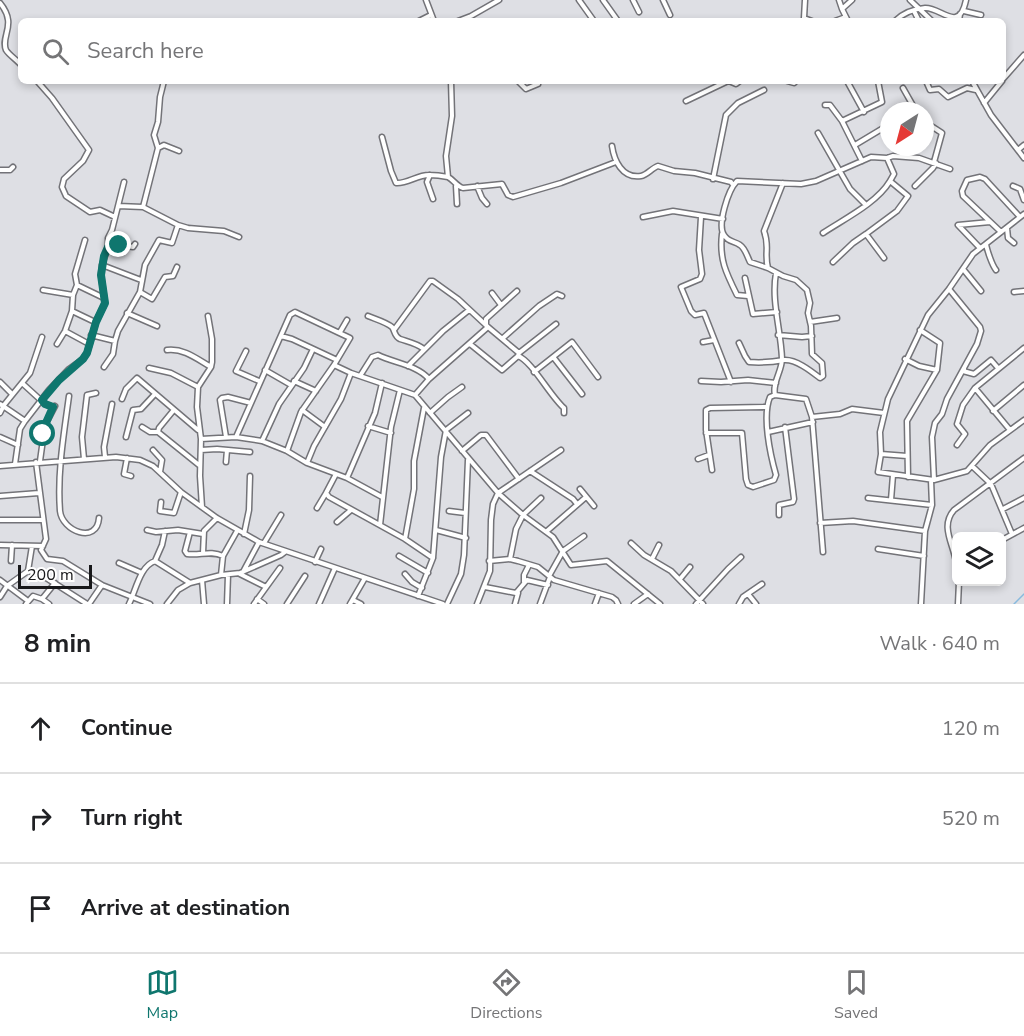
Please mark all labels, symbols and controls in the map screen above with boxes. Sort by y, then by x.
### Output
search box [18,18,1006,84]
icon: search [39,35,72,68]
text: Search here [87,36,204,66]
north arrow [880,102,934,156]
route end [105,231,131,257]
route start [29,420,55,446]
map controls [952,532,1006,586]
button: layers [952,532,1006,586]
scale bar [18,562,92,590]
text: 200 m [27,564,74,586]
text: 8 min [24,626,91,661]
text: Walk · 640 m [880,630,1000,657]
icon: ahead [24,712,57,745]
text: Continue [81,713,172,743]
text: 120 m [942,715,1000,742]
icon: right [24,802,57,835]
text: Turn right [81,803,182,833]
text: 520 m [942,805,1000,832]
icon: arrive [24,892,57,925]
text: Arrive at destination [81,893,290,923]
tab: Map [146,966,179,1024]
tab: Directions [470,966,542,1024]
tab: Saved [834,966,878,1024]

